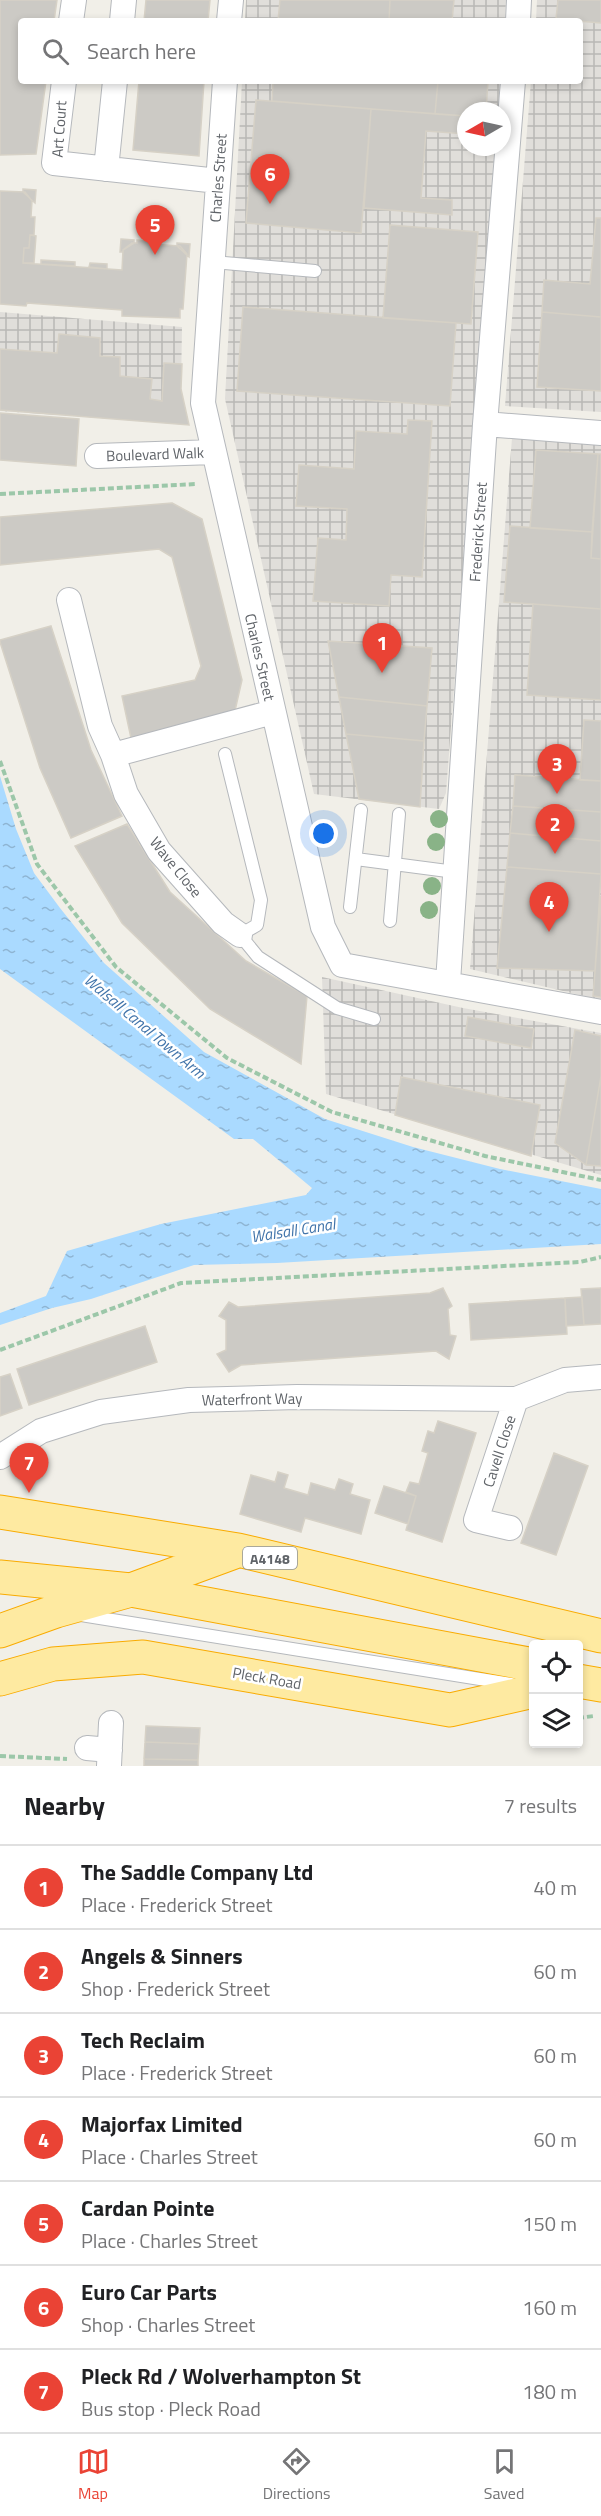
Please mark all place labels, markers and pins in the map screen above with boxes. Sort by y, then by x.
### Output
pin: 6 [250,154,290,204]
pin: 5 [136,206,174,255]
pin: 1 [362,624,401,673]
pin: 3 [538,744,576,794]
pin: 2 [536,804,574,854]
pin: 4 [530,882,568,932]
pin: 7 [9,1444,48,1493]

